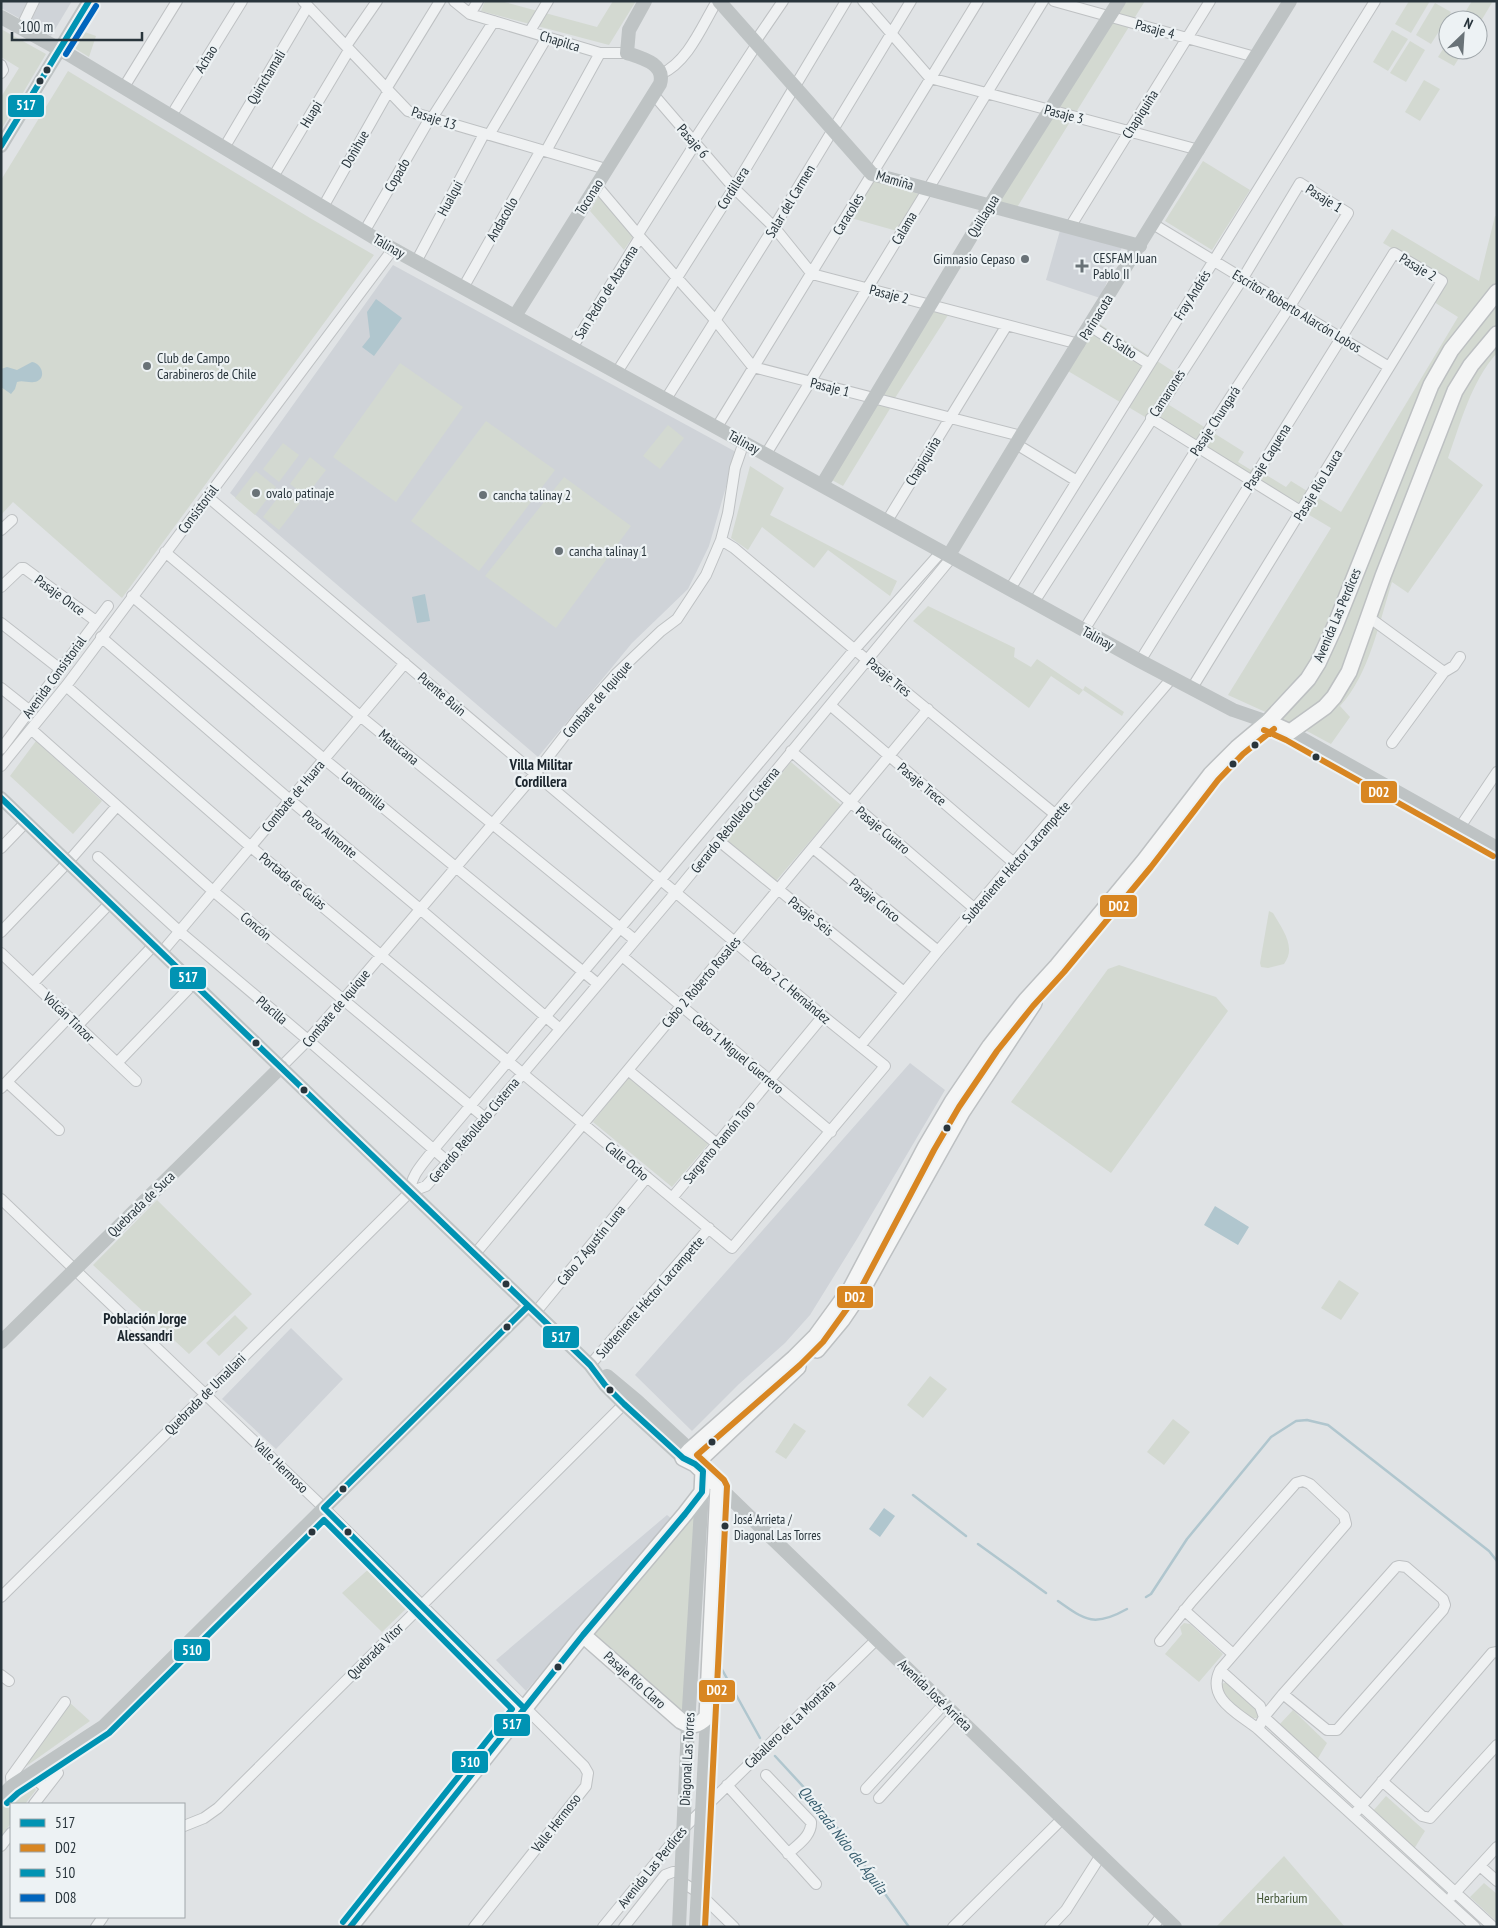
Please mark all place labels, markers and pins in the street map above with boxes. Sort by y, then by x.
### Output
unlabelled marker [42,65,52,75]
unlabelled marker [35,76,45,86]
place label: CESFAM Juan Pablo II [1093,249,1157,283]
place label: Gimnasio Cepaso [933,250,1015,268]
marker: Gimnasio Cepaso [1019,253,1031,265]
marker: CESFAM Juan Pablo II [1075,259,1089,273]
place label: Club de Campo Carabineros de Chile [157,349,257,383]
marker: Club de Campo Carabineros de Chile [141,360,153,372]
place label: ovalo patinaje [266,484,335,502]
place label: cancha talinay 2 [493,486,571,504]
marker: ovalo patinaje [250,487,262,499]
marker: cancha talinay 2 [477,489,489,501]
place label: cancha talinay 1 [569,542,647,560]
marker: cancha talinay 1 [553,545,565,557]
unlabelled marker [1250,740,1260,750]
unlabelled marker [1311,752,1321,762]
unlabelled marker [1228,759,1238,769]
unlabelled marker [251,1038,261,1048]
unlabelled marker [299,1085,309,1095]
unlabelled marker [942,1123,952,1133]
unlabelled marker [501,1279,511,1289]
unlabelled marker [502,1322,512,1332]
unlabelled marker [605,1385,615,1395]
unlabelled marker [707,1437,717,1447]
unlabelled marker [338,1484,348,1494]
place label: José Arrieta / Diagonal Las Torres [733,1511,821,1544]
marker: José Arrieta / Diagonal Las Torres [720,1521,730,1531]
unlabelled marker [307,1527,317,1537]
unlabelled marker [343,1527,353,1537]
unlabelled marker [553,1662,563,1672]

